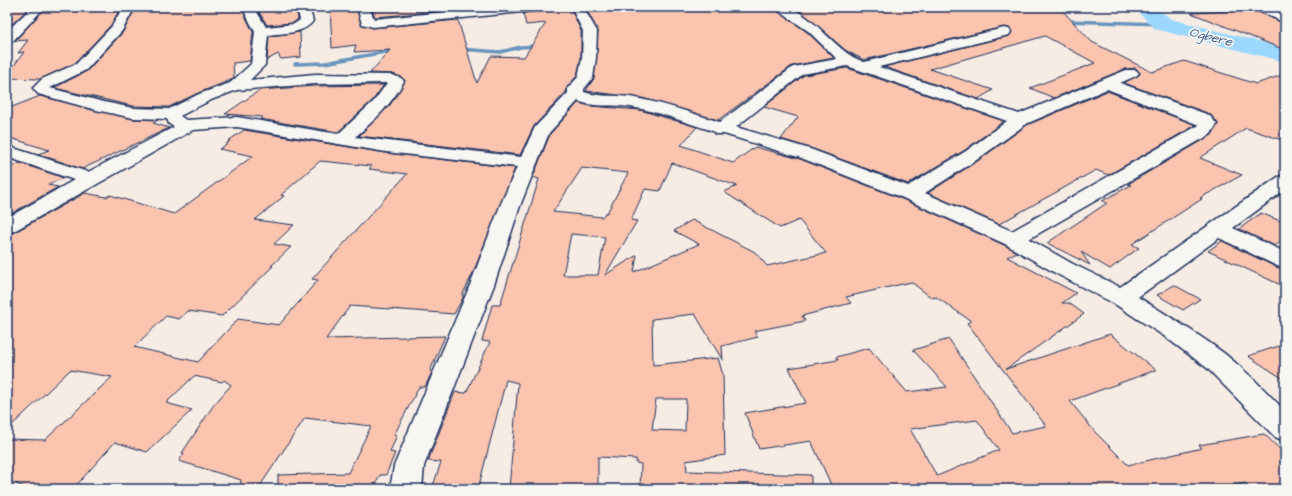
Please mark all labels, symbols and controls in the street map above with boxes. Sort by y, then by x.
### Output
water label: Ogbere [1187,23,1235,52]

